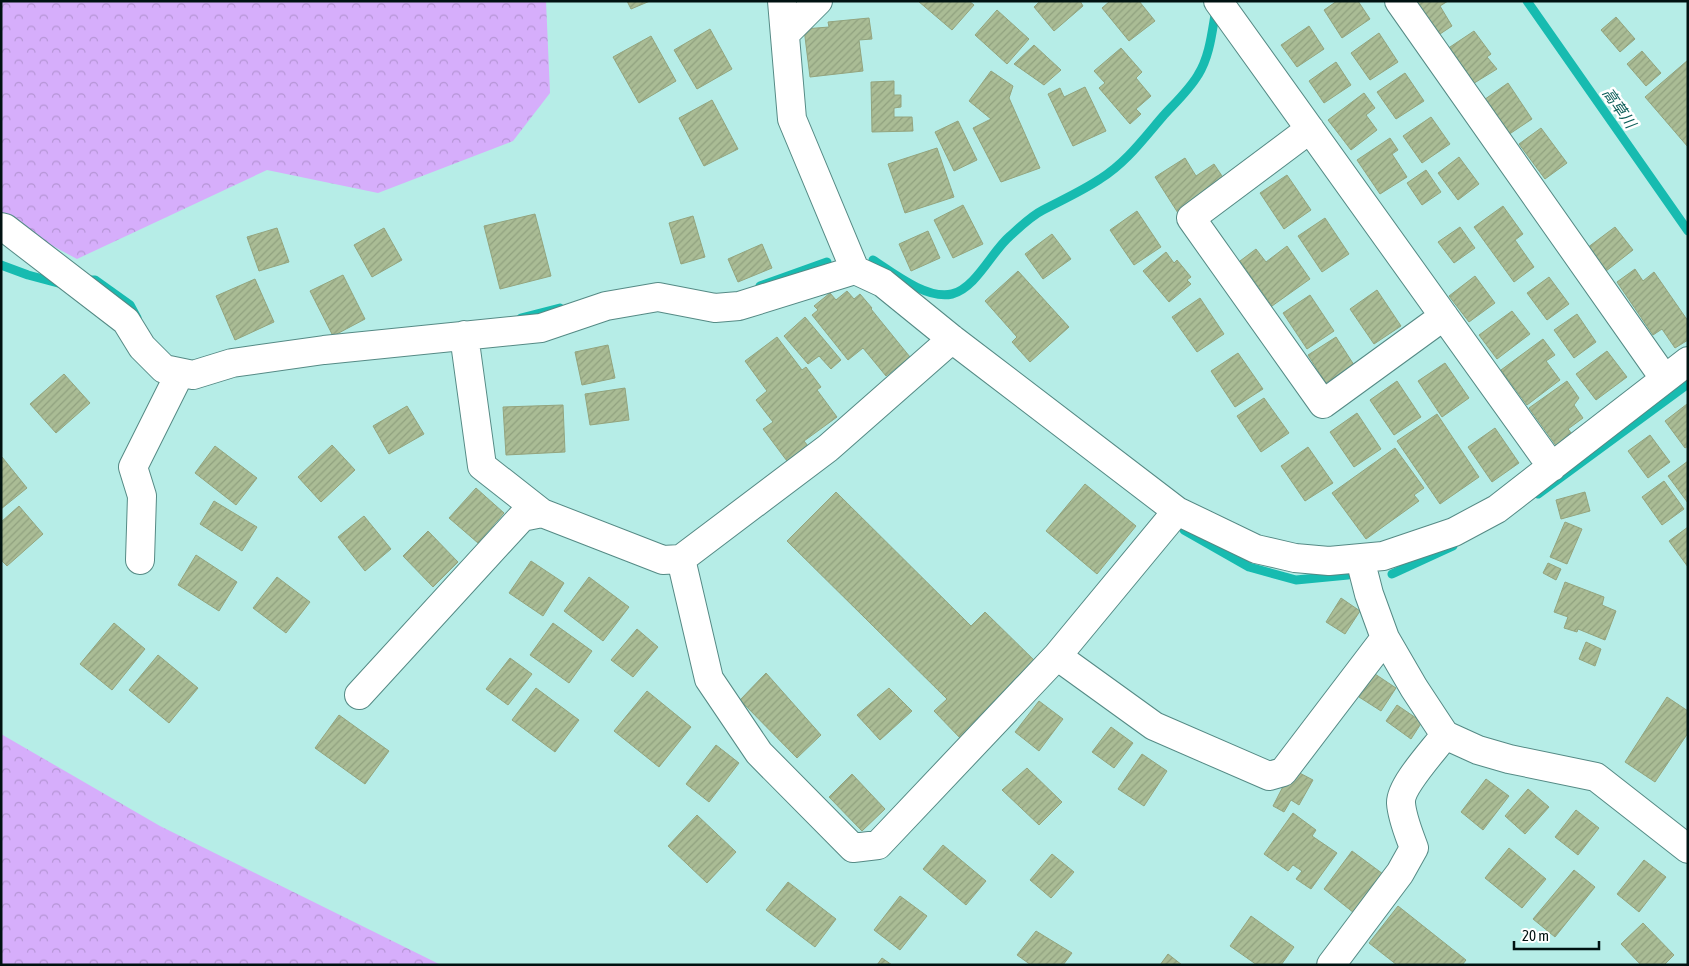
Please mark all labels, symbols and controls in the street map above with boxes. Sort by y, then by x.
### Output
water label: 高草川 [1600,84,1640,133]
scale bar [1514,918,1599,950]
text: 20 m [1522,927,1549,944]

